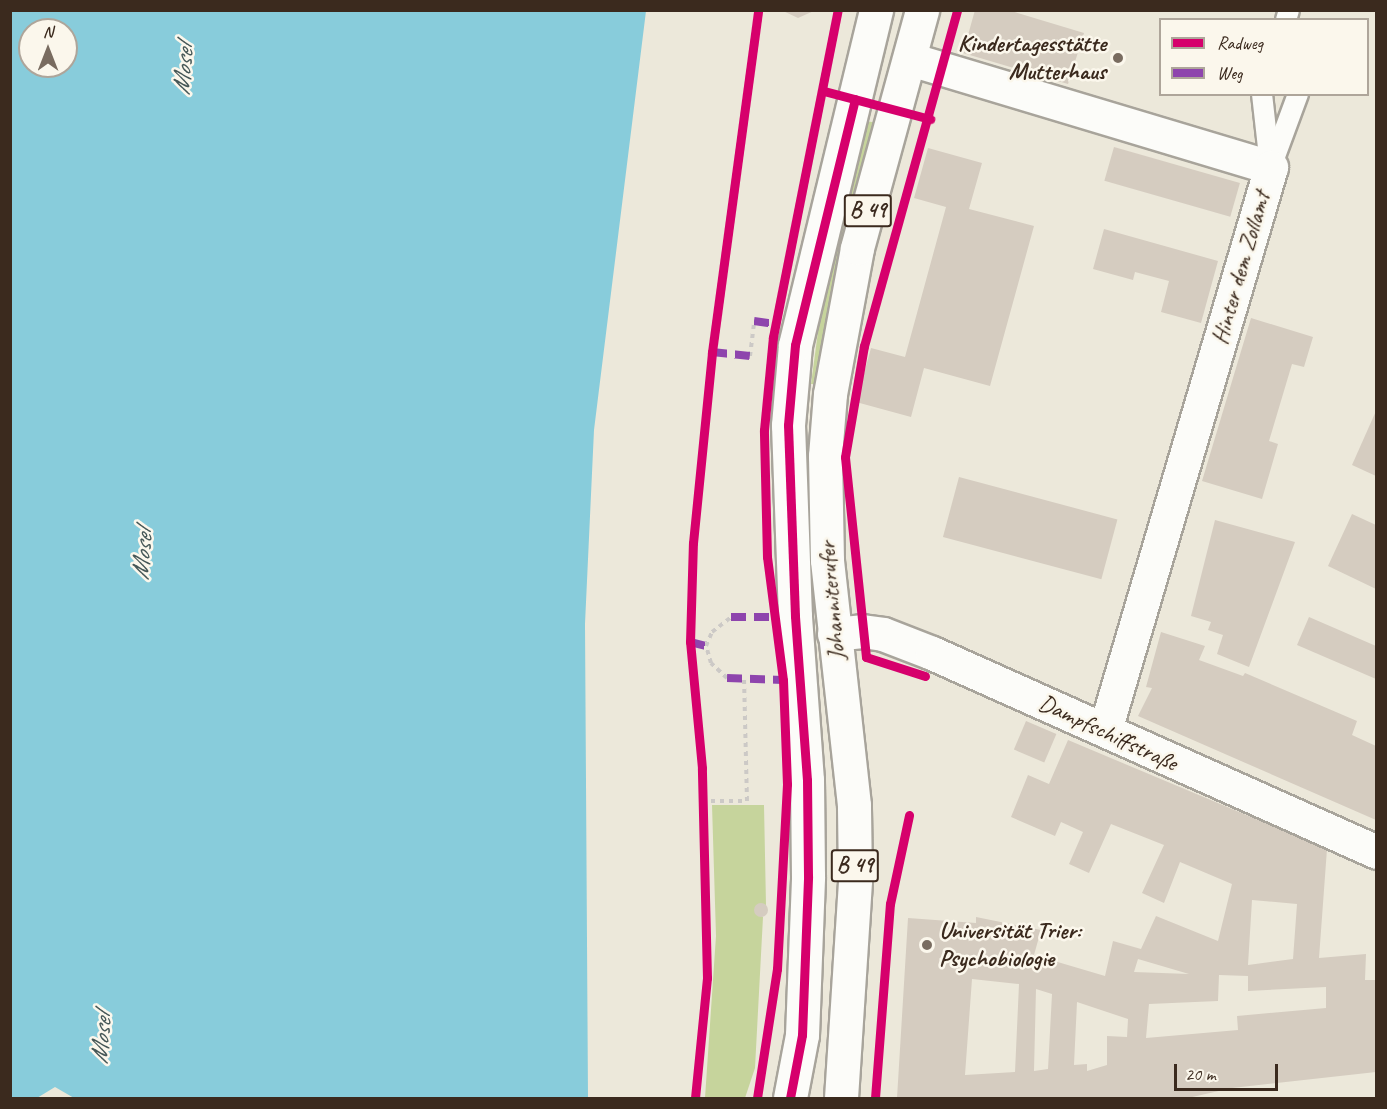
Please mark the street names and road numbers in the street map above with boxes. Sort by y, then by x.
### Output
street label: Hinter dem Zollamt [1206,189,1276,347]
road number: B 49 [842,192,894,230]
street label: Johanniterufer [812,540,852,662]
street label: Dampfschiffstraße [1034,688,1182,778]
road number: B 49 [830,847,880,885]

